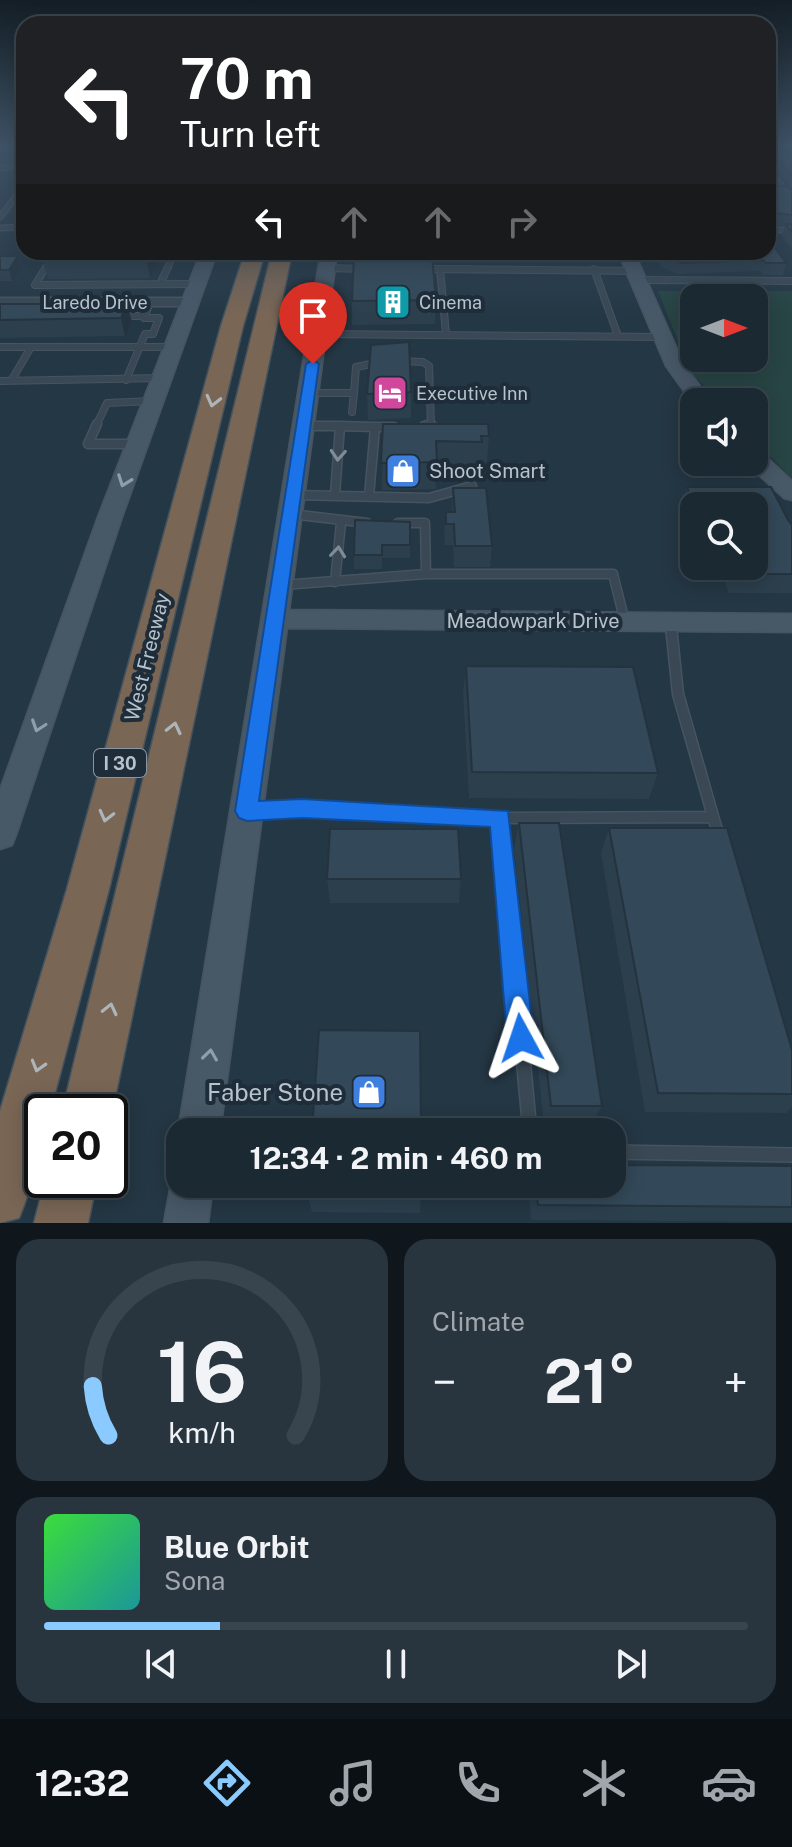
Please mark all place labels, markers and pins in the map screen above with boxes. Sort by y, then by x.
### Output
pin [279,282,347,364]
building icon: Cinema [374,283,412,321]
place label: Cinema [419,292,482,313]
hotel icon: Executive Inn [371,374,409,412]
place label: Executive Inn [416,383,528,404]
shop icon: Shoot Smart [384,452,422,490]
place label: Shoot Smart [429,459,546,483]
shop icon: Faber Stone [350,1073,388,1111]
place label: Faber Stone [207,1078,343,1106]

